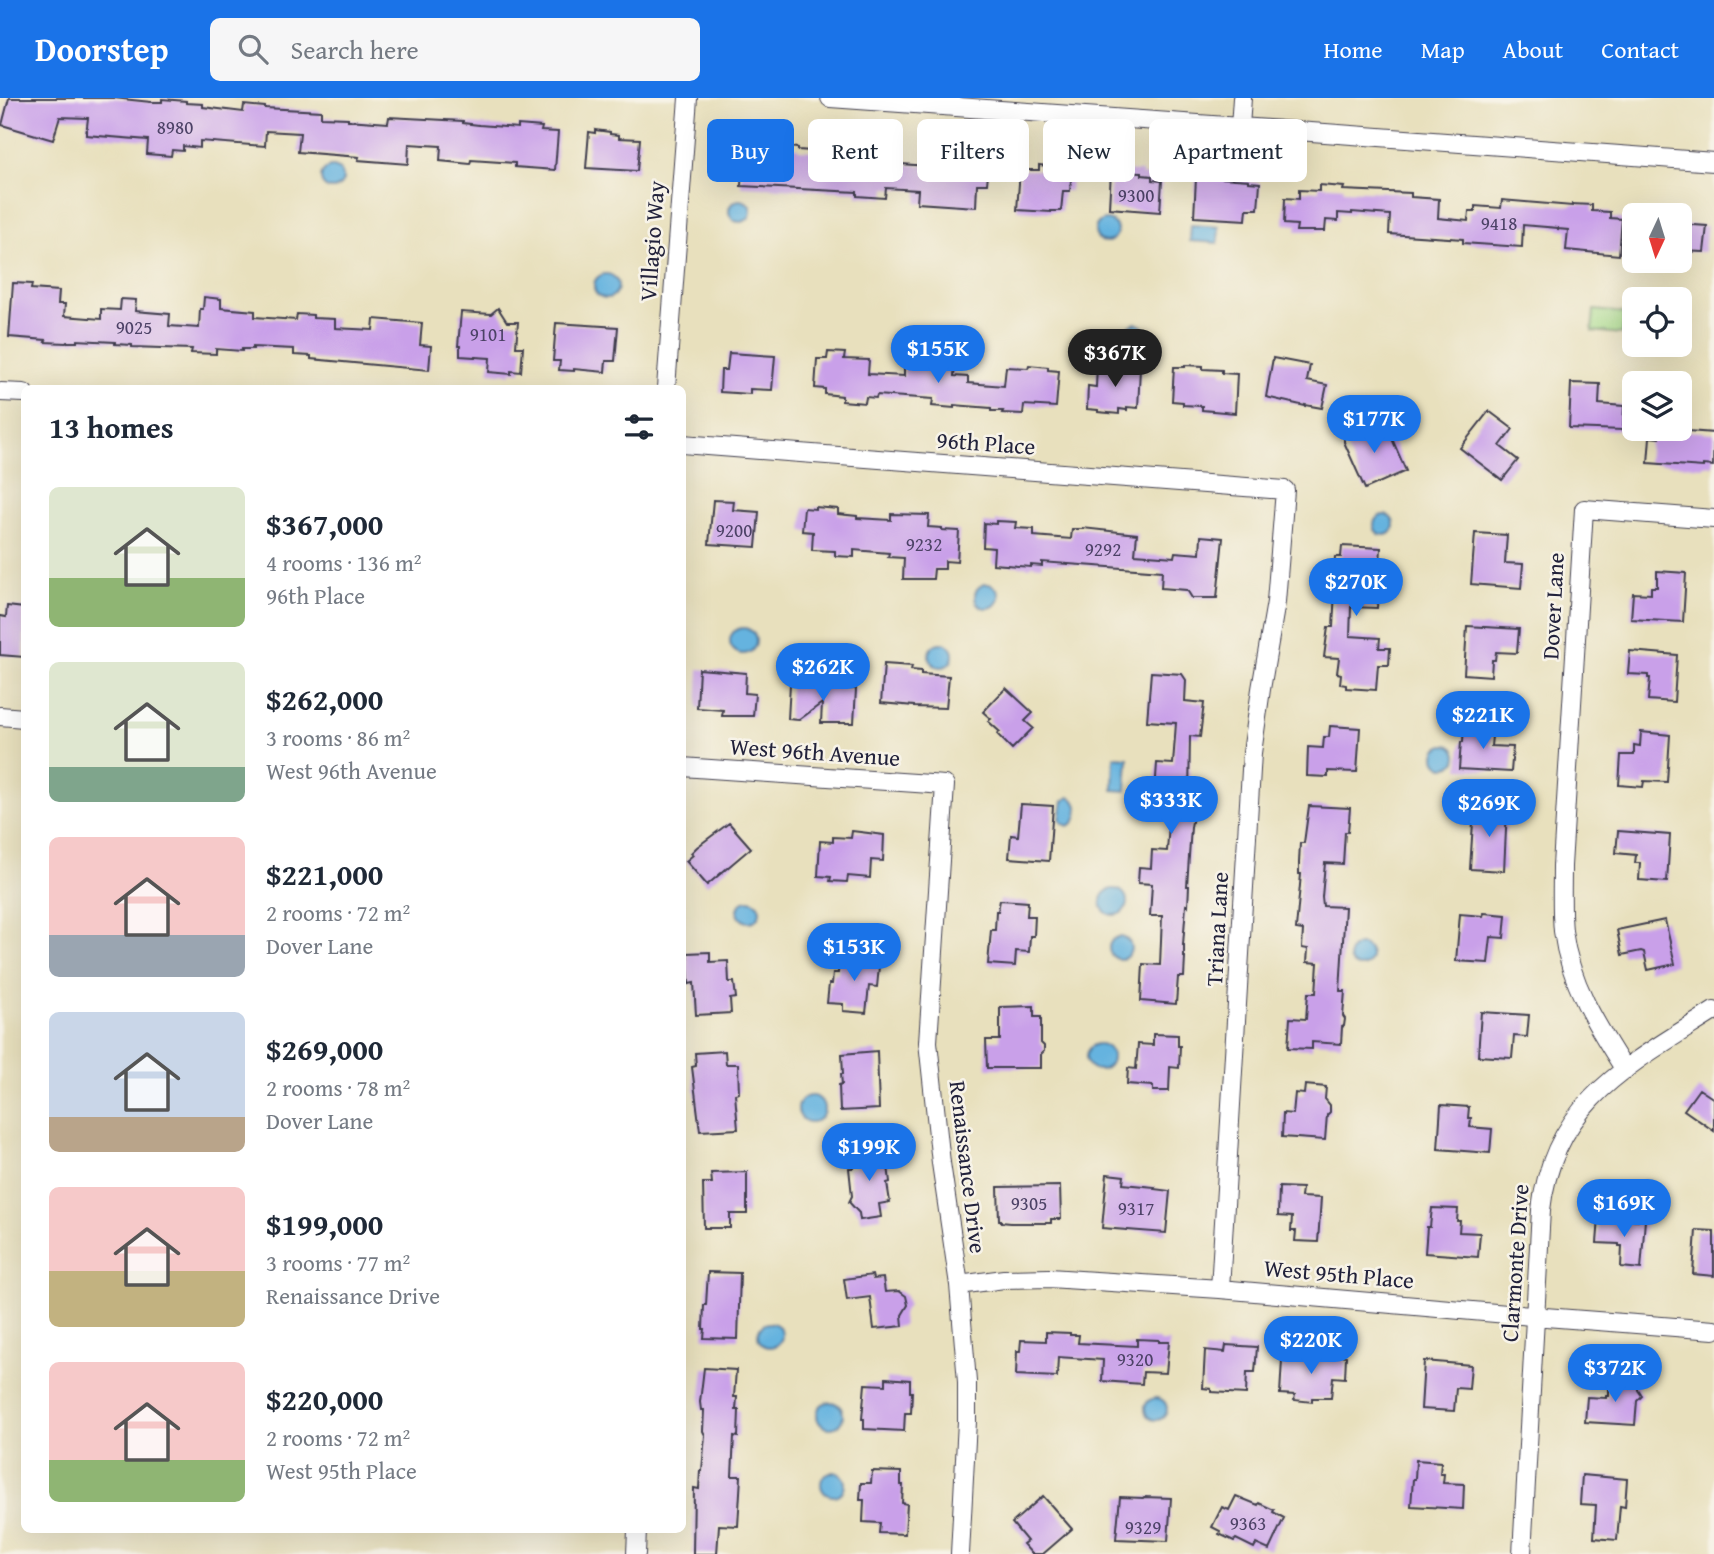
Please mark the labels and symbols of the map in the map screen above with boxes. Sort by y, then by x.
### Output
house number: 8980 [157,113,193,141]
street label: Villagio Way [631,179,672,302]
house number: 9300 [1118,181,1154,209]
north arrow [1622,203,1692,273]
house number: 9418 [1481,209,1517,237]
house number: 9025 [116,313,152,341]
house number: 9101 [470,320,506,348]
pin: $155K [889,326,987,385]
pin: $367K [1066,330,1164,389]
pin: $177K [1325,396,1423,455]
street label: 96th Place [936,423,1037,462]
house number: 9200 [716,516,752,544]
house number: 9232 [906,530,942,558]
house number: 9292 [1085,535,1121,563]
street label: Dover Lane [1533,552,1572,660]
pin: $270K [1307,559,1405,618]
pin: $262K [774,644,872,703]
pin: $221K [1434,692,1532,751]
street label: West 96th Avenue [729,729,901,774]
pin: $333K [1122,776,1220,836]
pin: $269K [1440,780,1538,839]
street label: Triana Lane [1197,871,1236,987]
pin: $153K [805,924,903,983]
street label: Renaissance Drive [942,1079,995,1255]
pin: $199K [820,1124,918,1183]
pin: $169K [1575,1180,1673,1239]
street label: Clarmonte Drive [1493,1183,1536,1343]
house number: 9305 [1011,1189,1047,1217]
house number: 9317 [1118,1194,1154,1222]
street label: West 95th Place [1263,1250,1416,1297]
pin: $220K [1262,1316,1360,1376]
pin: $372K [1566,1344,1664,1404]
house number: 9320 [1117,1345,1153,1373]
house number: 9363 [1230,1509,1266,1537]
house number: 9329 [1125,1513,1161,1541]

